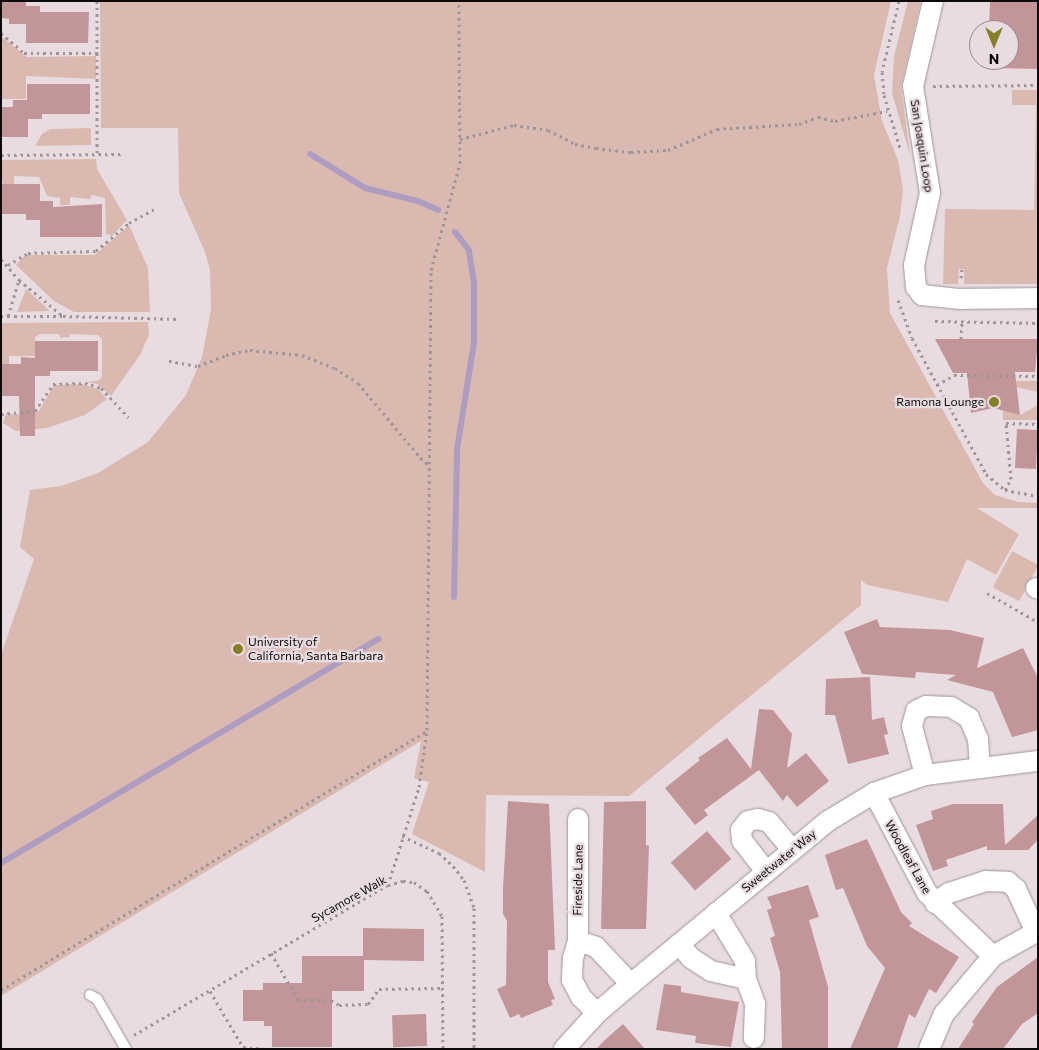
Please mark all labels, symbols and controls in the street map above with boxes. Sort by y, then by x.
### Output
north arrow [969,20,1019,70]
text: N [989,51,999,68]
street label: San Joaquin Loop [908,99,936,193]
place label: Ramona Lounge [896,395,984,409]
marker: Ramona Lounge [988,396,1000,408]
place label: University of California, Santa Barbara [248,635,383,663]
marker: University of California, Santa Barbara [232,643,244,655]
street label: Woodleaf Lane [882,818,934,896]
street label: Sweetwater Way [739,827,819,895]
street label: Fireside Lane [570,844,586,916]
street label: Sycamore Walk [309,873,389,925]

